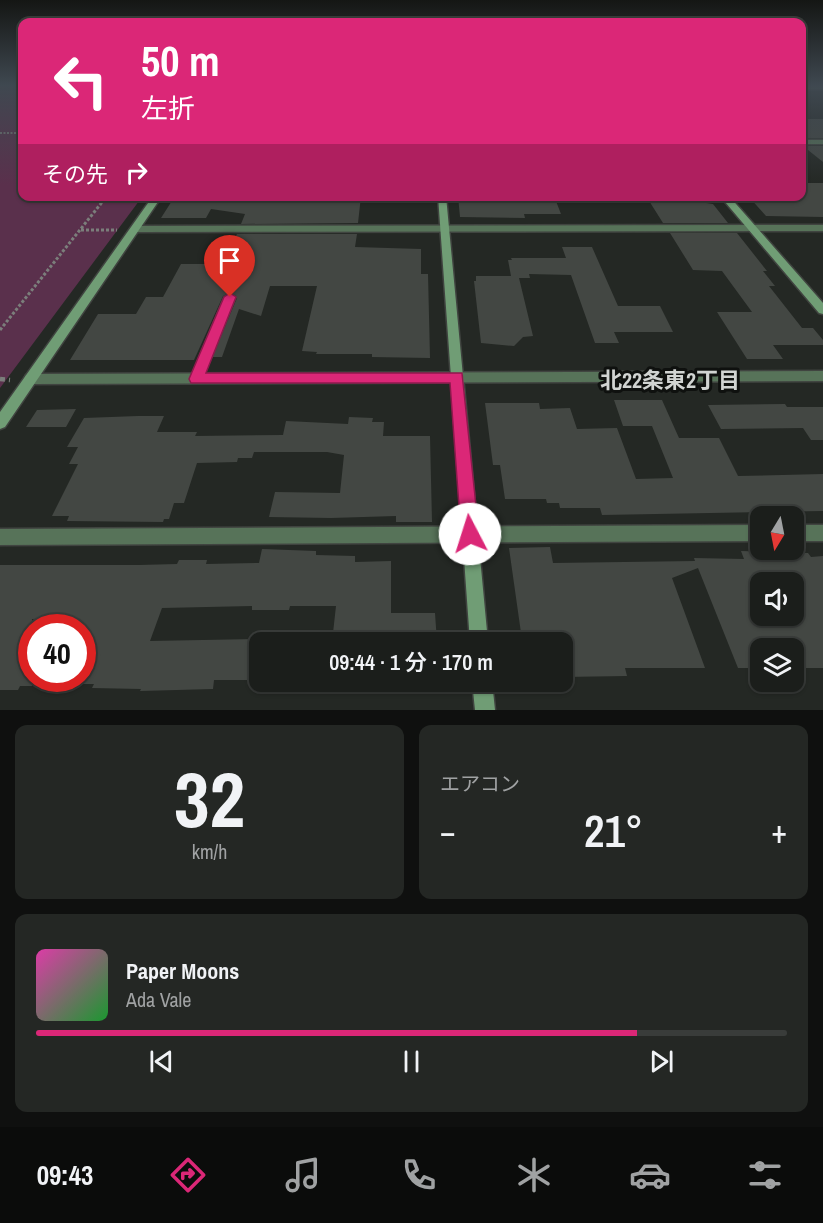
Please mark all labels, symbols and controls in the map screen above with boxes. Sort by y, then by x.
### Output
text: 50 m [141,33,220,89]
icon: left [42,42,120,120]
text: 左折 [141,90,195,126]
icon: right [120,156,153,189]
text: その先 [42,159,108,189]
pin [204,235,255,297]
icon: arrive [213,244,246,277]
district label: 北22条東2丁目 [600,365,740,395]
position arrow [438,502,502,566]
north arrow [750,506,804,560]
map controls [750,506,804,692]
button: sound [750,572,804,626]
speed limit sign: 40 [18,614,96,692]
button: layers [750,638,804,692]
text: 09:44 · 1 分 · 170 m [329,647,493,677]
text: 32 [174,746,245,851]
text: エアコン [440,770,520,797]
text: 21° [584,800,643,861]
text: − [440,809,456,853]
text: + [771,809,787,853]
text: km/h [192,838,227,865]
text: Paper Moons [126,956,239,986]
text: Ada Vale [126,986,191,1013]
icon: previous [145,1045,178,1078]
icon: pause [395,1045,428,1078]
icon: next [645,1045,678,1078]
icon: directions [167,1154,209,1196]
icon: music [282,1154,324,1196]
icon: phone [398,1154,440,1196]
icon: climate [513,1154,555,1196]
icon: car [629,1154,671,1196]
icon: filters [744,1154,786,1196]
text: 09:43 [37,1157,93,1193]

